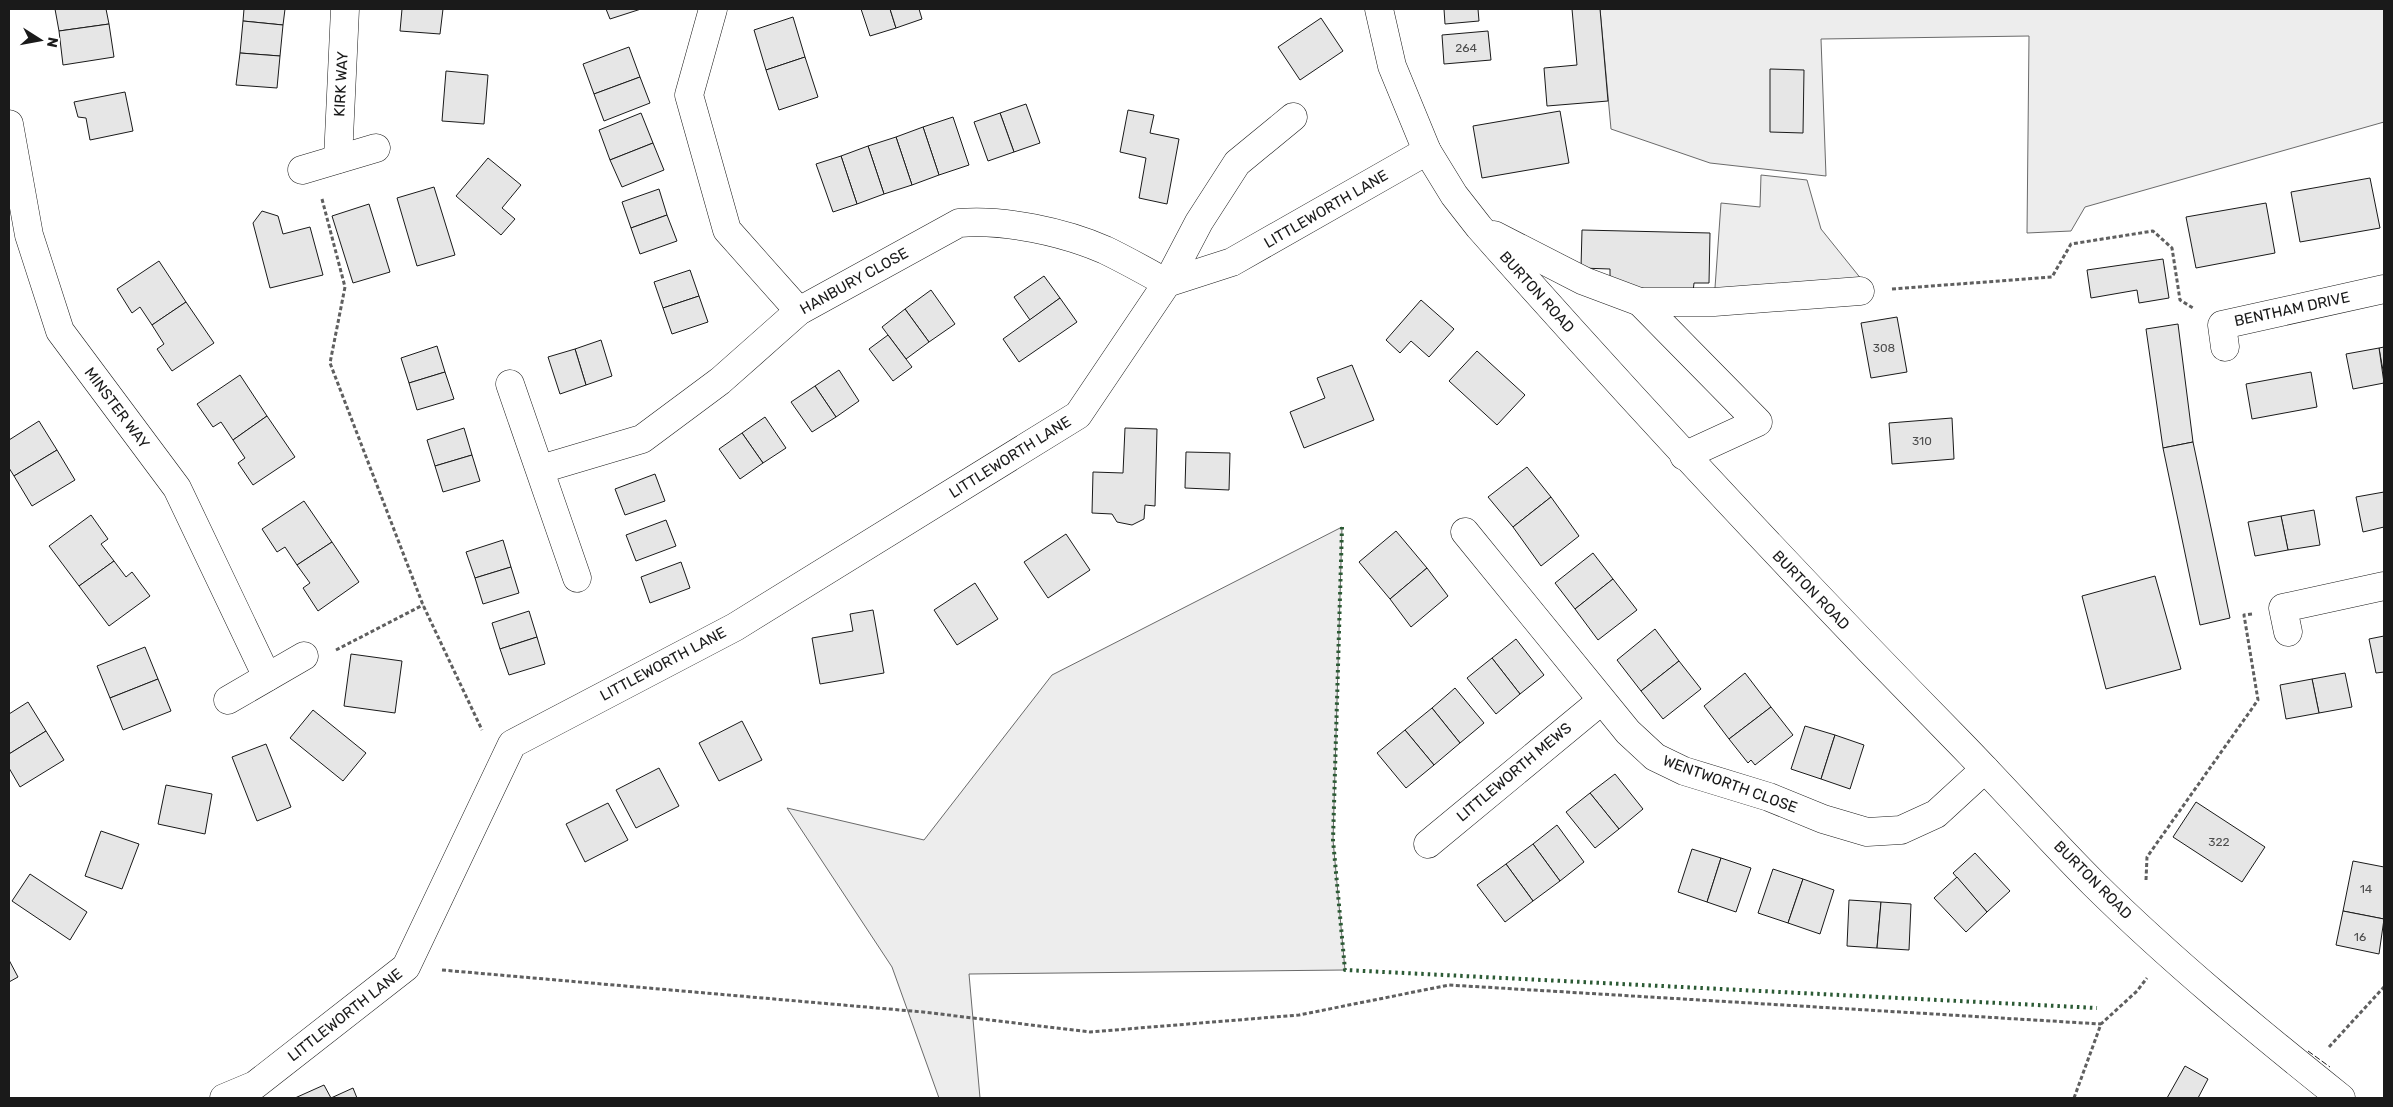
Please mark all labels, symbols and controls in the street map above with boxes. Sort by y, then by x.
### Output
north arrow [15,15,65,65]
text: N [43,36,62,49]
house number: 264 [1455,41,1477,55]
street label: KIRK WAY [330,51,352,117]
street label: LITTLEWORTH LANE [1261,166,1391,252]
street label: HANBURY CLOSE [797,244,911,318]
street label: BURTON ROAD [1496,248,1578,336]
street label: BENTHAM DRIVE [2233,288,2351,330]
house number: 308 [1873,341,1895,355]
street label: MINSTER WAY [81,364,154,452]
street label: LITTLEWORTH LANE [946,412,1074,502]
house number: 310 [1912,434,1932,448]
street label: BURTON ROAD [1769,547,1853,633]
street label: LITTLEWORTH LANE [597,623,729,705]
street label: LITTLEWORTH MEWS [1453,719,1575,825]
street label: WENTWORTH CLOSE [1660,751,1800,817]
house number: 322 [2208,835,2230,849]
street label: BURTON ROAD [2050,837,2136,923]
house number: 14 [2360,882,2373,896]
house number: 16 [2354,930,2366,944]
street label: LITTLEWORTH LANE [284,965,406,1065]

